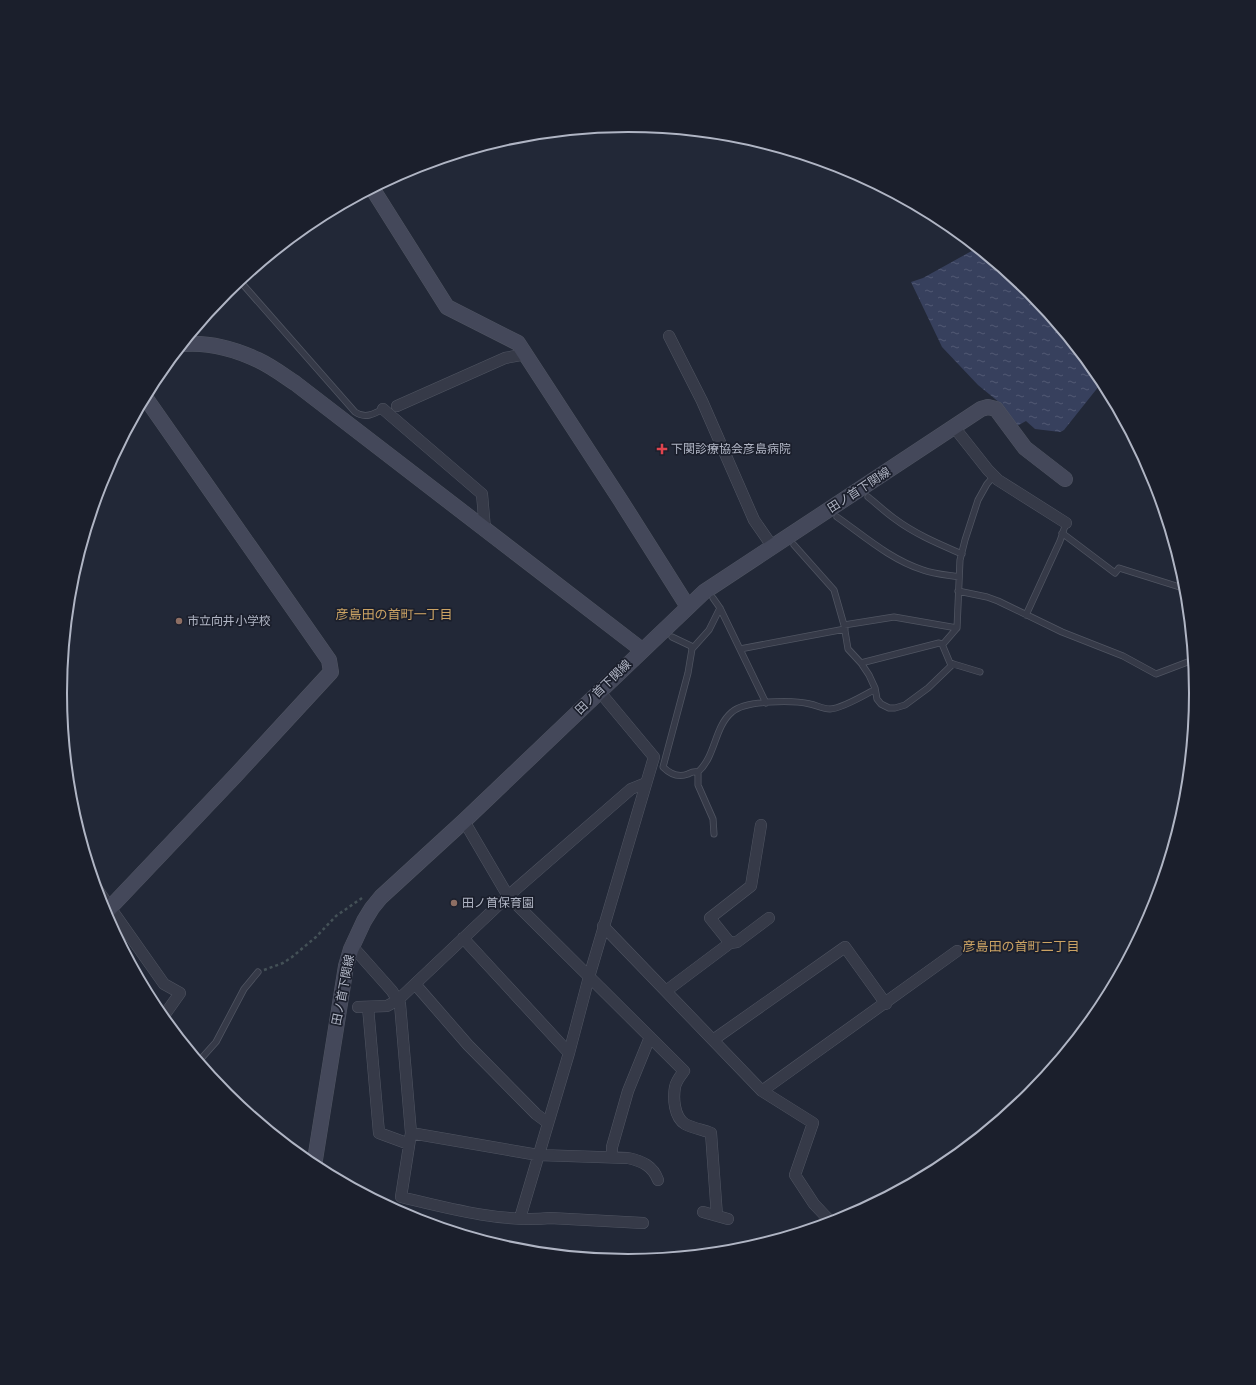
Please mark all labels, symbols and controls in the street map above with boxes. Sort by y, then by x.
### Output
place label: 下関診療協会彦島病院 [671,440,791,458]
marker: 下関診療協会彦島病院 [656,443,668,455]
street label: 田ノ首下関線 [824,463,894,517]
district label: 彦島田の首町一丁目 [335,605,453,624]
place label: 市立向井小学校 [187,612,271,630]
marker: 市立向井小学校 [174,616,184,626]
street label: 田ノ首下関線 [571,656,635,718]
place label: 田ノ首保育園 [462,894,534,912]
marker: 田ノ首保育園 [449,898,459,908]
district label: 彦島田の首町二丁目 [962,937,1080,956]
street label: 田ノ首下関線 [327,953,359,1027]

